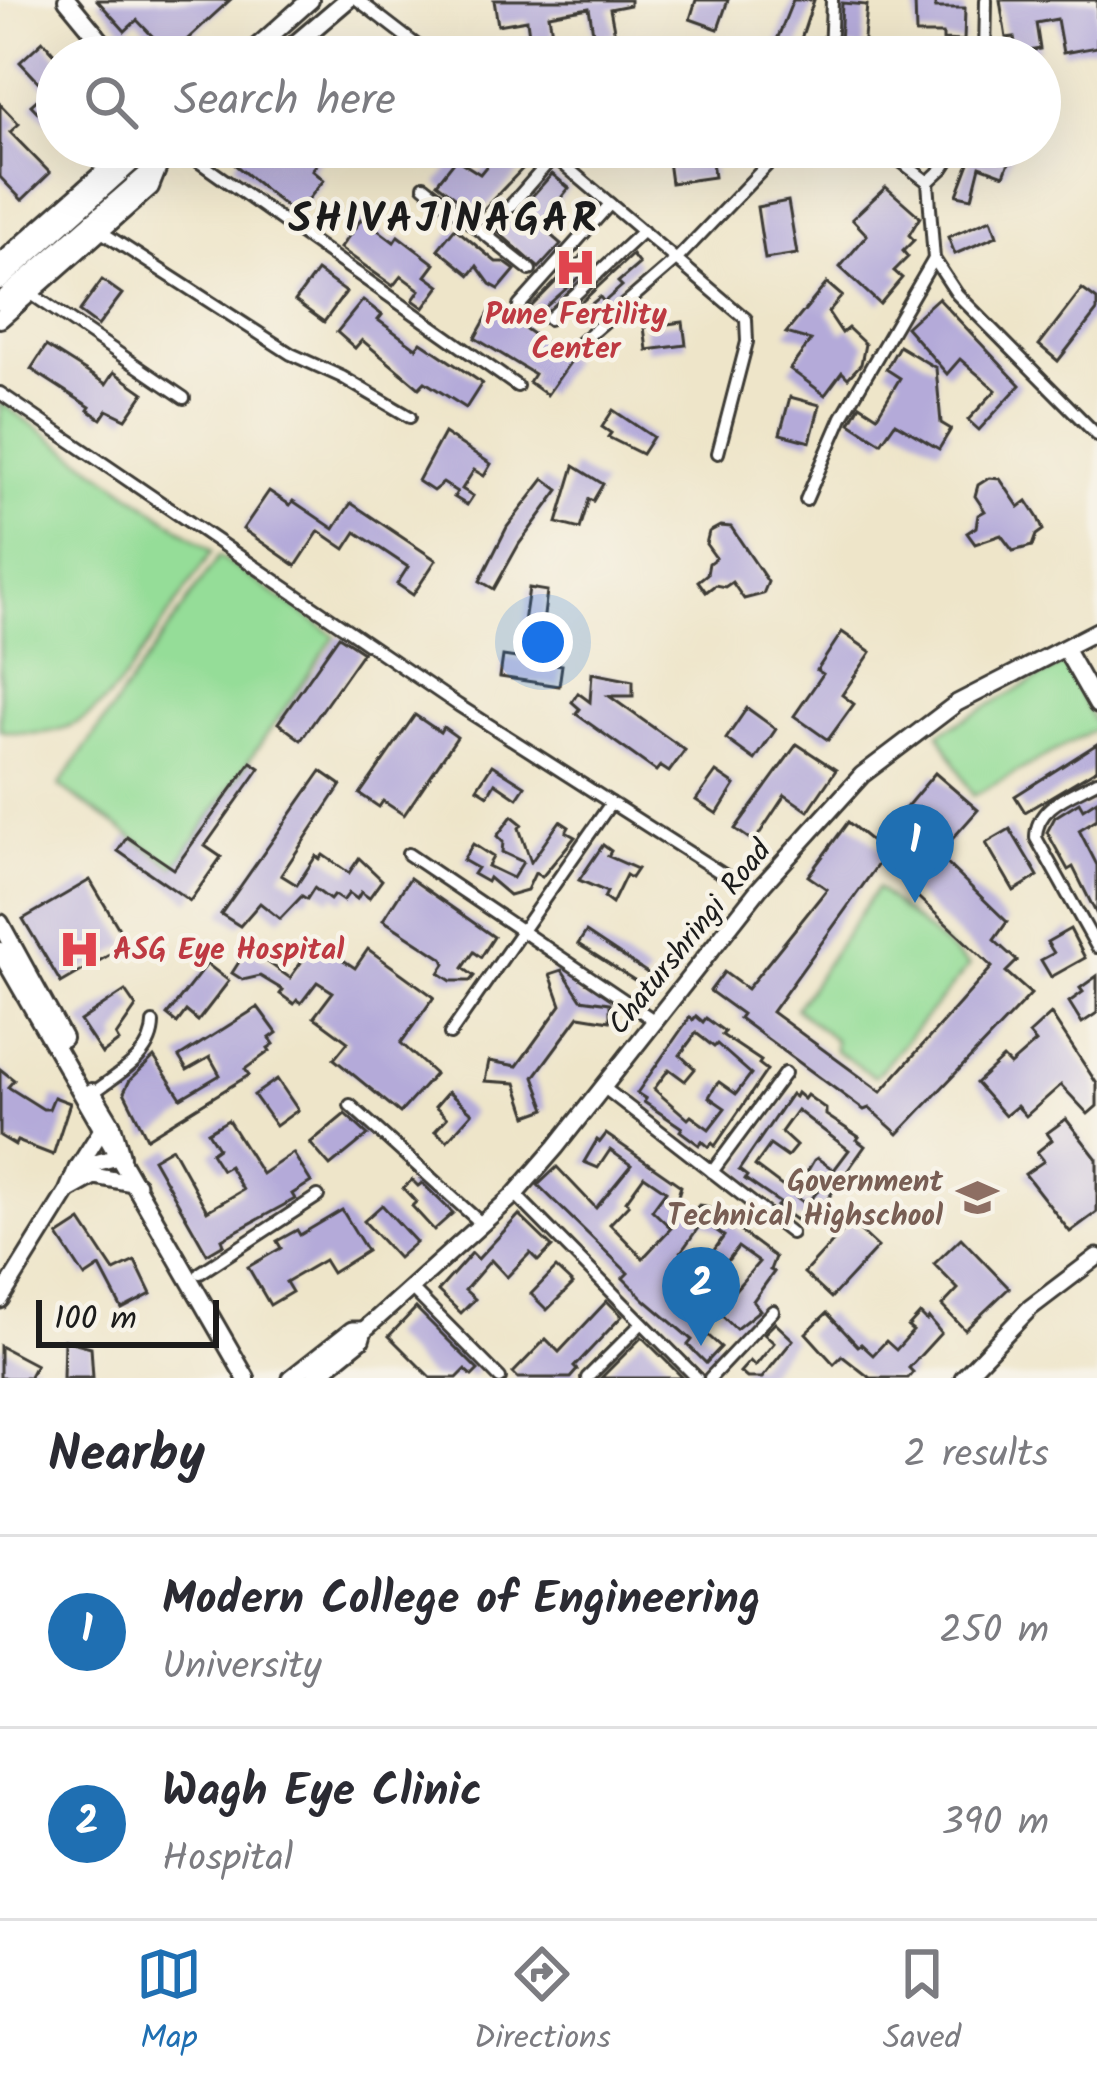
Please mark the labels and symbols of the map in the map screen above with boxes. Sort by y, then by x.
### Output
district label: SHIVAJINAGAR [288,187,600,254]
hospital icon: Pune Fertility Center [553,245,599,291]
place label: Pune Fertility Center [485,292,667,374]
your location [513,612,573,672]
pin: 1 [876,804,954,903]
street label: Chaturshringi Road [597,829,785,1046]
hospital icon: ASG Eye Hospital [56,926,102,972]
place label: ASG Eye Hospital [113,927,344,975]
place label: Government Technical Highschool [667,1159,943,1241]
school or university icon: Government Technical Highschool [954,1175,1000,1221]
pin: 2 [662,1247,740,1346]
scale bar [36,1294,219,1347]

